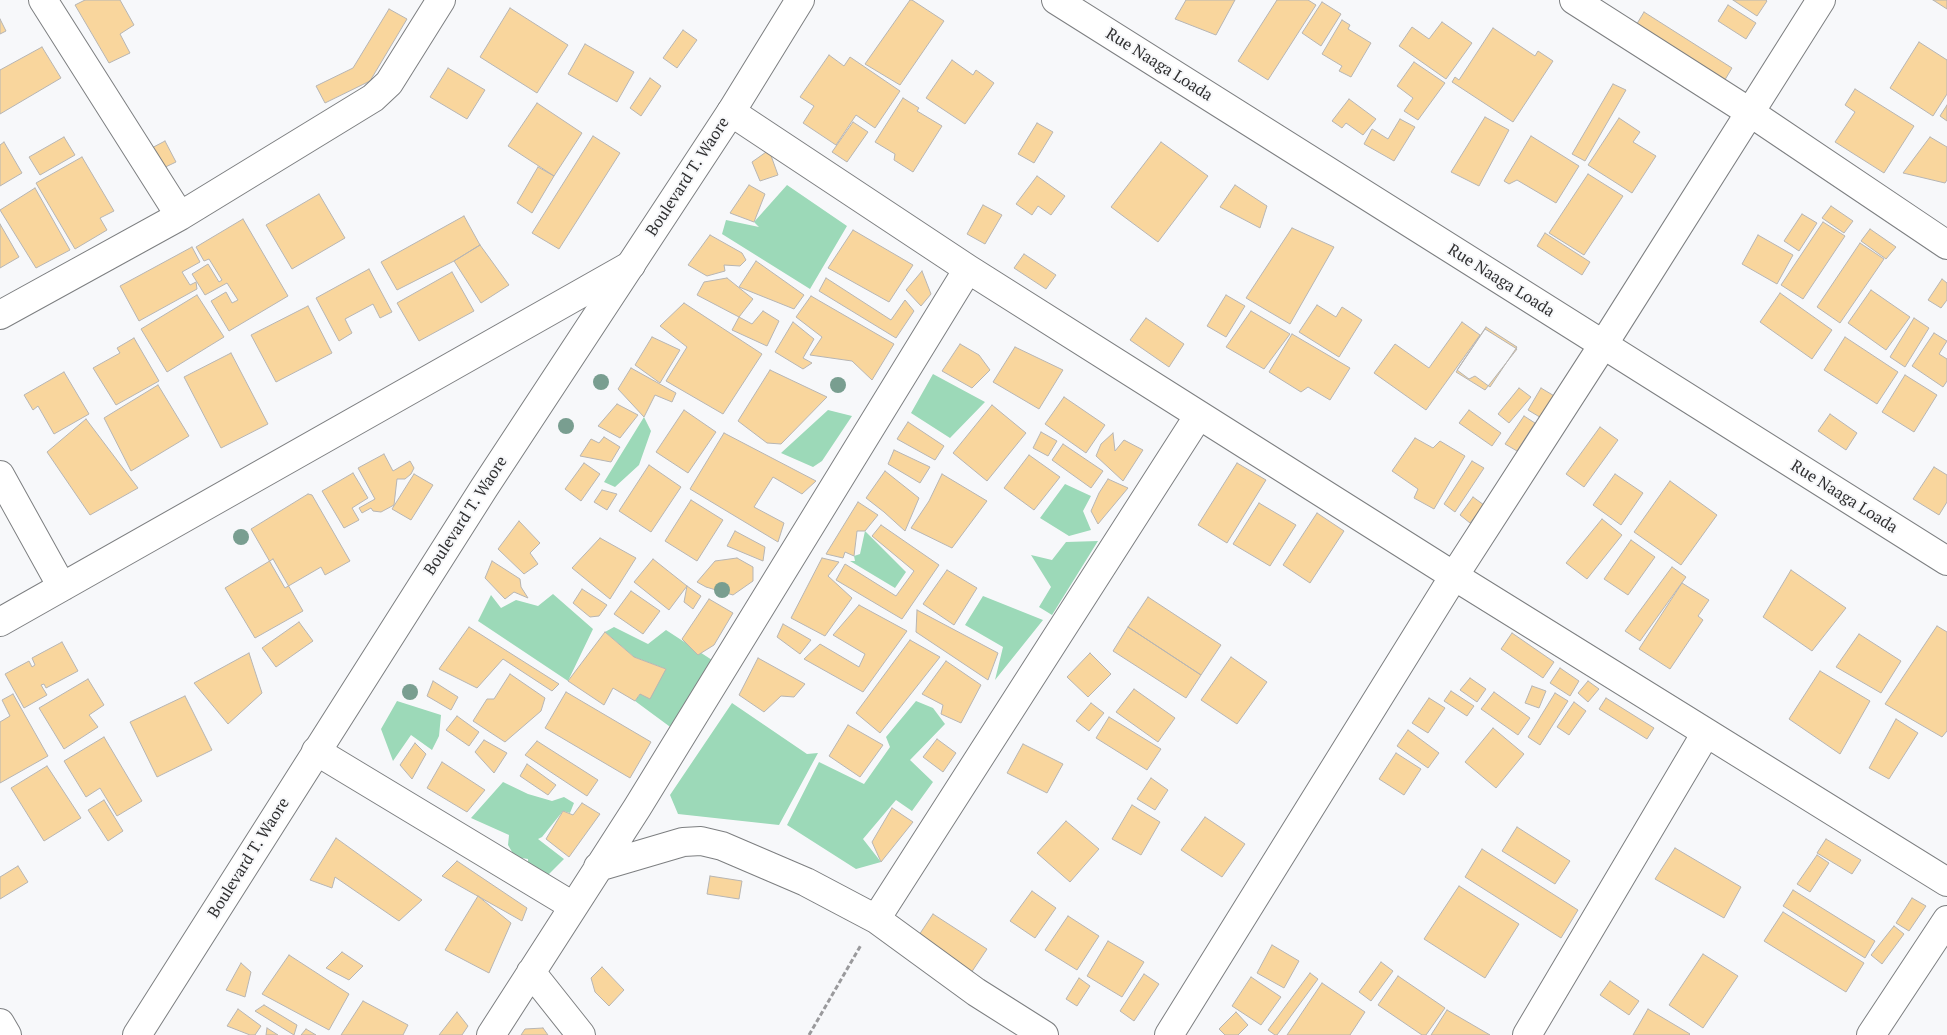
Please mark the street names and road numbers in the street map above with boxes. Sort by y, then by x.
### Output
street label: Rue Naaga Loada [1102,24,1216,106]
street label: Boulevard T. Waore [642,114,734,240]
street label: Rue Naaga Loada [1444,240,1558,322]
street label: Boulevard T. Waore [420,453,512,579]
street label: Rue Naaga Loada [1787,456,1901,538]
street label: Boulevard T. Waore [204,794,294,922]

